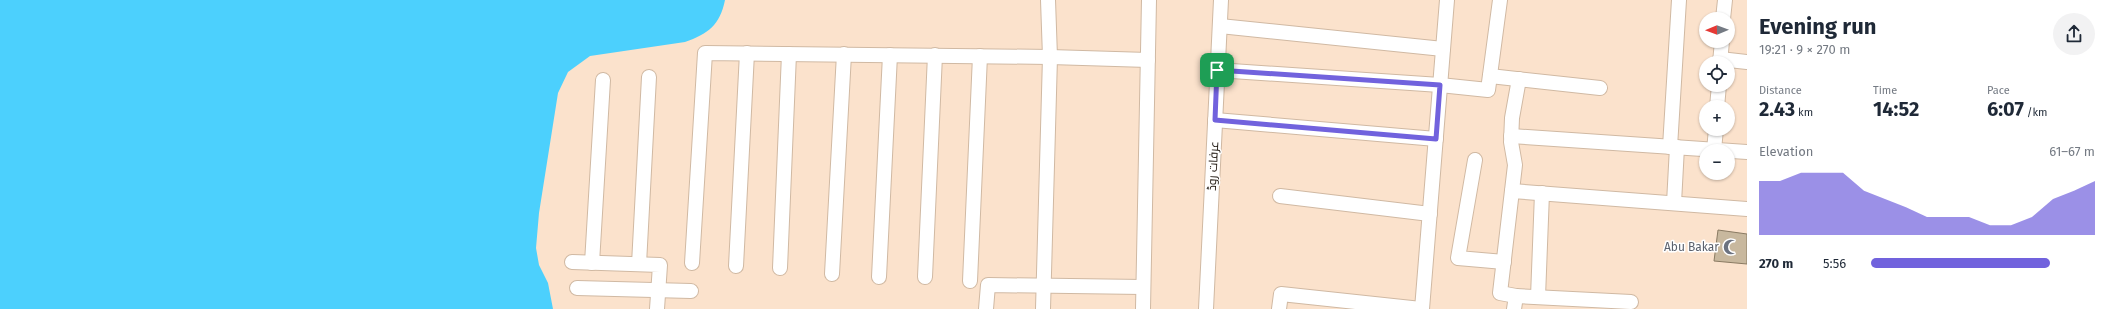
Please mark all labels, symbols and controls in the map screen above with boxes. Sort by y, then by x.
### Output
north arrow [1699,12,1735,48]
map controls [1699,12,1735,180]
text: Evening run [1759,13,1876,40]
button: share [2053,13,2095,55]
text: 19:21 · 9 × 270 m [1759,42,1850,57]
pin [1200,53,1234,87]
button: locate [1699,56,1735,92]
icon: arrive [1206,59,1228,81]
text: Distance [1759,84,1802,97]
text: Time [1873,84,1897,97]
text: Pace [1987,84,2010,97]
text: 2.43 [1759,97,1795,121]
text: 14:52 [1873,97,1919,121]
text: 6:07 [1987,97,2024,121]
button: + [1699,100,1735,136]
text: km [1795,106,1813,119]
text: /km [2024,106,2047,119]
street label: عرفات روڈ [1205,141,1221,191]
button: − [1699,144,1735,180]
text: Elevation [1759,144,1813,159]
text: 61–67 m [2049,144,2095,159]
mosque icon: Abu Bakar [1722,238,1740,256]
place label: Abu Bakar [1664,240,1719,254]
text: 270 m [1759,256,1793,271]
text: 5:56 [1823,256,1846,271]

